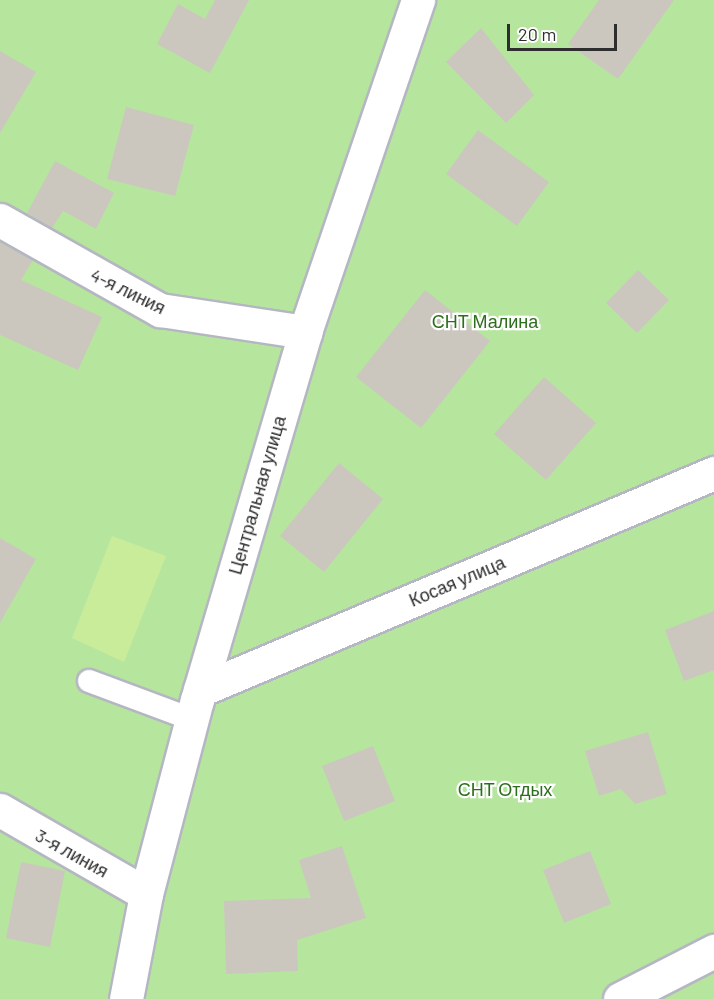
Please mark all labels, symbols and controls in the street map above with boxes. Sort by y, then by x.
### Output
scale bar [510,12,620,50]
text: 20 m [518,23,556,45]
street label: 4-я линия [87,264,169,318]
park label: СНТ Малина [432,310,538,332]
street label: Центральная улица [224,413,290,577]
street label: Косая улица [406,551,508,611]
park label: СНТ Отдых [458,778,552,800]
street label: 3-я линия [32,824,112,882]

